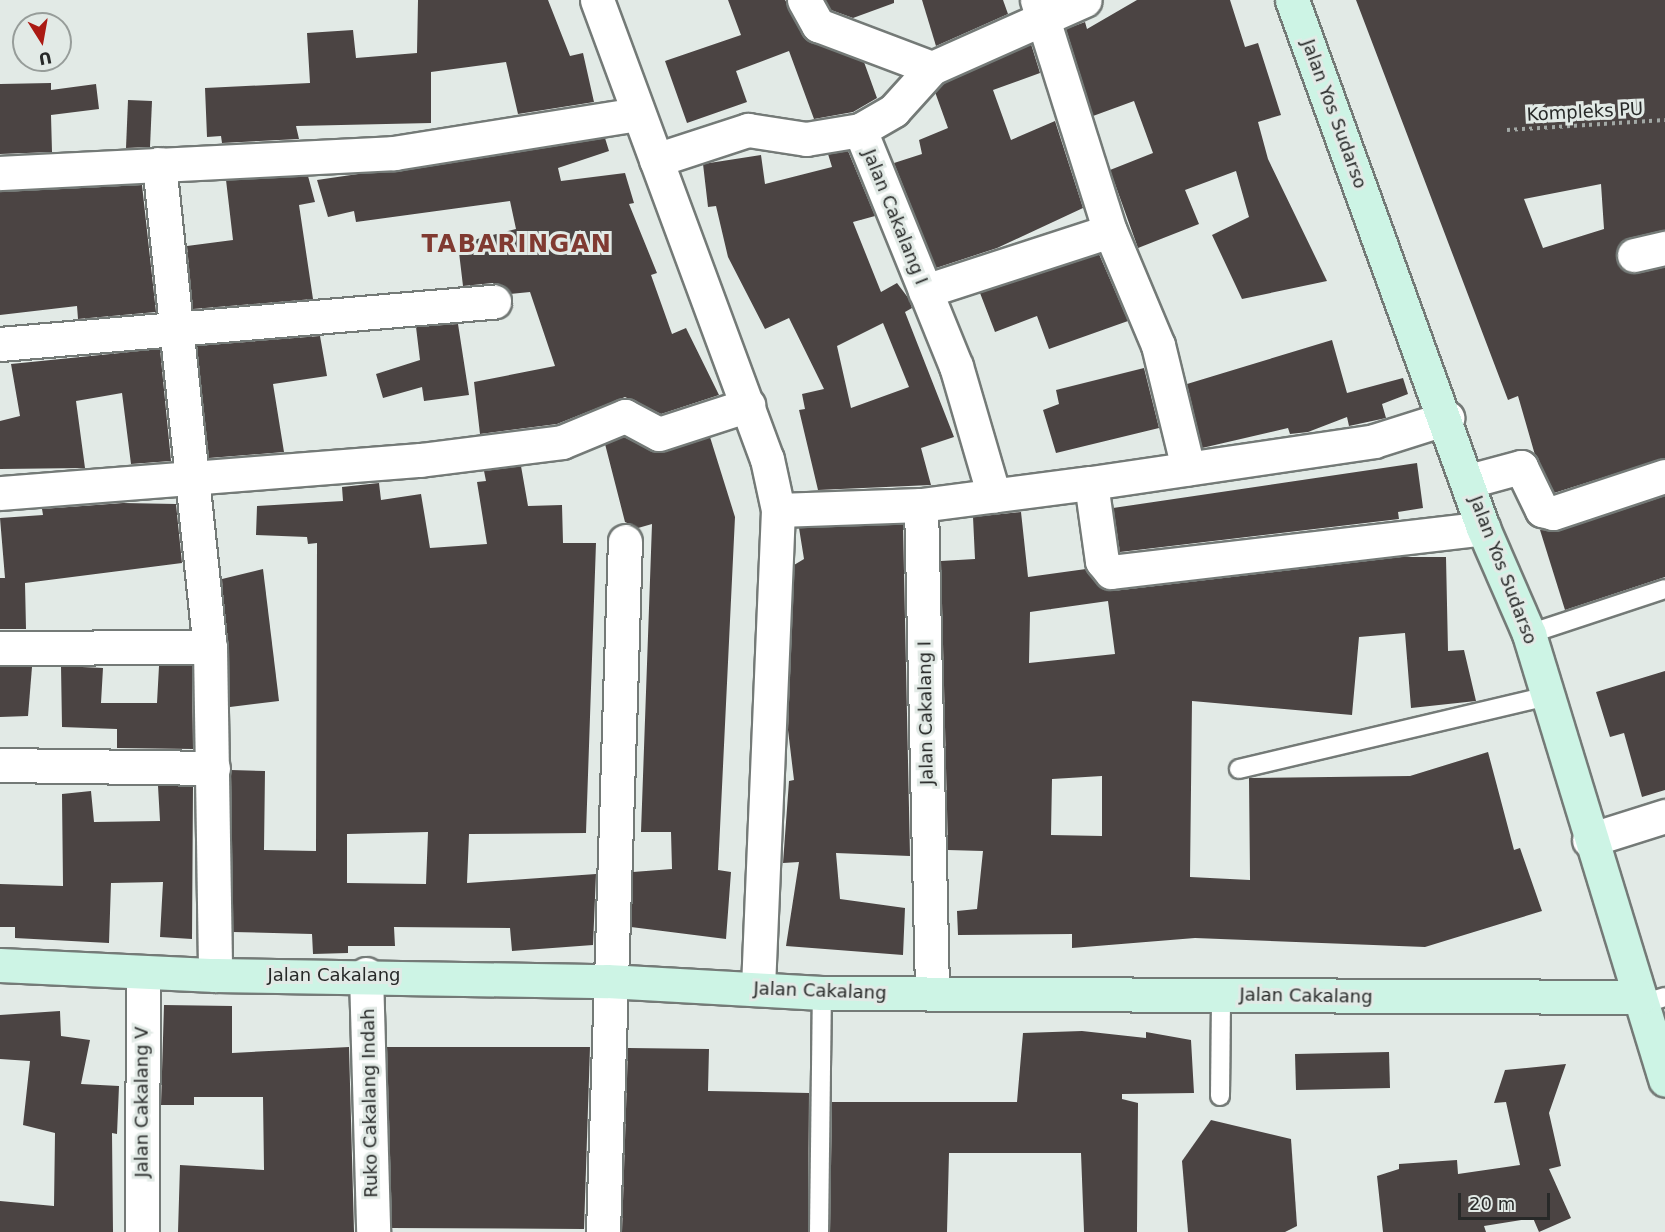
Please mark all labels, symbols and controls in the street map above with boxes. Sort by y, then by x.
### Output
north arrow [12,12,72,72]
street label: Jalan Yos Sudarso [1297,36,1371,192]
text: U [37,48,53,69]
street label: Kompleks PU [1526,98,1644,126]
street label: Jalan Cakalang I [858,146,932,288]
district label: TABARINGAN [422,231,612,259]
street label: Jalan Yos Sudarso [1465,493,1541,647]
street label: Jalan Cakalang I [914,641,938,785]
street label: Jalan Cakalang [267,964,401,986]
street label: Jalan Cakalang [753,978,887,1004]
street label: Jalan Cakalang [1239,984,1373,1008]
street label: Ruko Cakalang Indah [358,1008,382,1198]
street label: Jalan Cakalang V [131,1026,153,1178]
scale bar [1461,1181,1552,1219]
text: 20 m [1469,1193,1515,1214]

